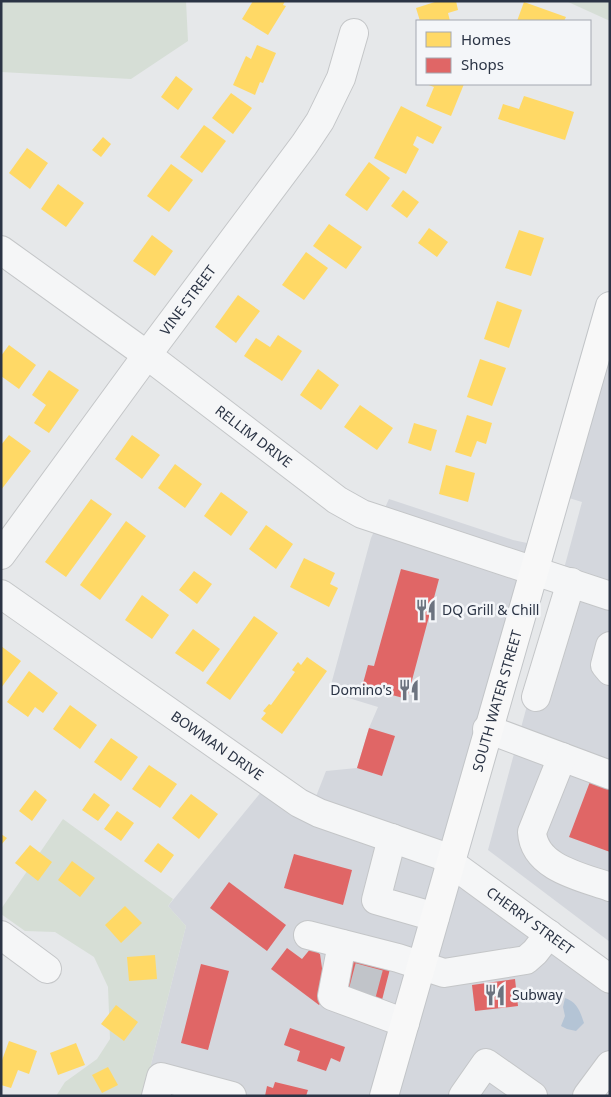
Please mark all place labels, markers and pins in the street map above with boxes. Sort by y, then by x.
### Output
restaurant icon: DQ Grill & Chill [413,597,439,623]
place label: DQ Grill & Chill [442,600,539,619]
restaurant icon: Domino's [396,677,422,703]
place label: Domino's [330,680,392,699]
restaurant icon: Subway [482,982,508,1008]
place label: Subway [512,985,564,1004]

